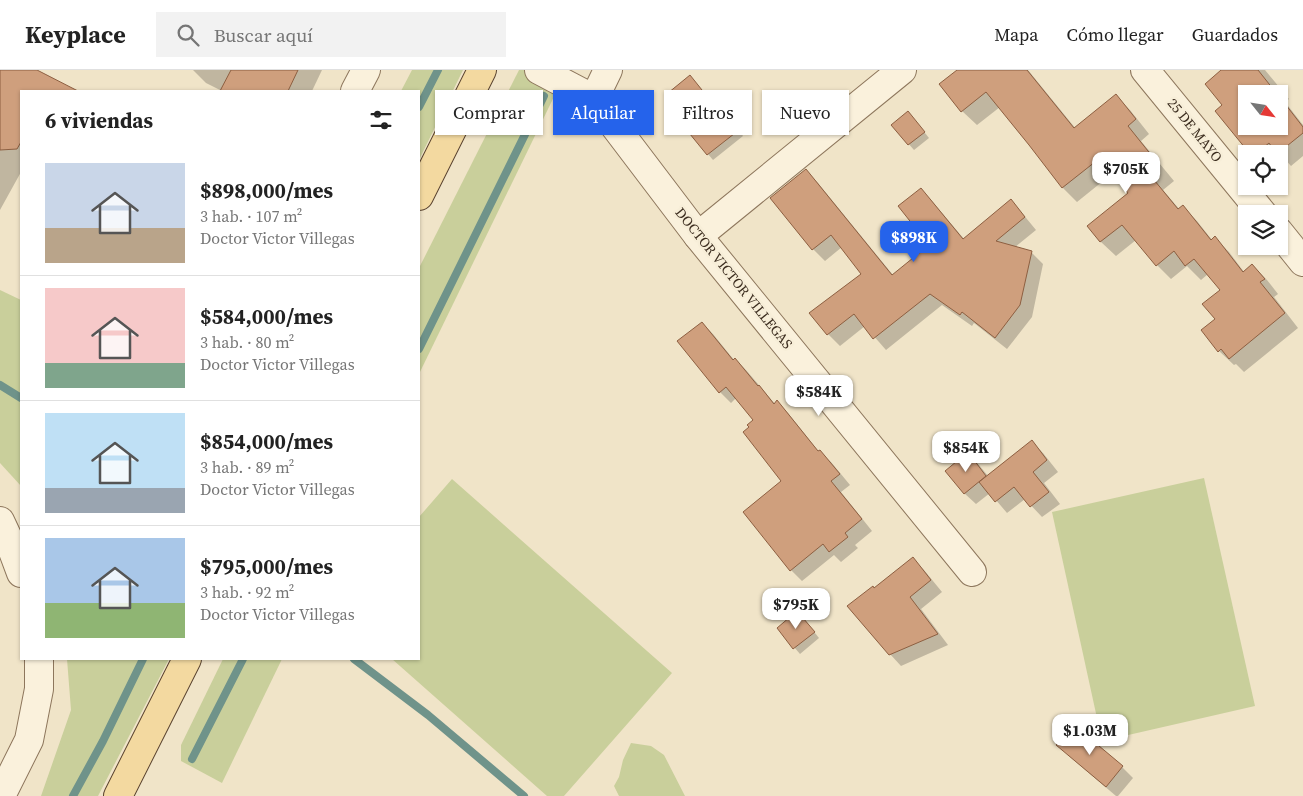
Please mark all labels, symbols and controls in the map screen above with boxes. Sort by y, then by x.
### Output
search box [156,12,506,57]
text: Keyplace [25,18,126,51]
icon: search [174,21,202,49]
text: Buscar aquí [214,22,313,48]
text: Mapa [994,22,1039,47]
text: Cómo llegar [1067,22,1164,47]
text: Guardados [1192,22,1278,47]
north arrow [1238,85,1288,135]
map controls [1238,85,1288,255]
chip: Comprar [435,90,543,135]
chip: Alquilar [553,90,654,135]
chip: Filtros [664,90,752,135]
chip: Nuevo [762,90,849,135]
street label: 25 DE MAYO [1163,94,1227,166]
text: 6 viviendas [45,106,153,135]
icon: filters [367,106,395,134]
button: locate [1238,145,1288,195]
pin: $705K [1091,152,1161,194]
text: $705K [1103,157,1149,179]
text: $898,000/mes [200,176,333,205]
icon: home [85,183,145,243]
street label: DOCTOR VICTOR VILLEGAS [671,203,797,353]
text: 3 hab. · 107 m² [200,205,302,227]
button: layers [1238,205,1288,255]
pin: $898K [879,220,949,263]
text: $898K [891,226,937,248]
text: Doctor Victor Villegas [200,227,355,249]
text: $584,000/mes [200,302,333,331]
icon: home [85,308,145,368]
text: 3 hab. · 80 m² [200,331,294,353]
text: Doctor Victor Villegas [200,353,355,375]
pin: $584K [784,374,854,417]
text: $584K [796,380,842,402]
text: $854,000/mes [200,427,333,456]
pin: $854K [931,430,1001,473]
icon: home [85,433,145,493]
text: $854K [943,436,989,458]
text: 3 hab. · 89 m² [200,456,294,478]
text: Doctor Victor Villegas [200,478,355,500]
text: $795,000/mes [200,552,333,581]
icon: home [85,558,145,618]
text: 3 hab. · 92 m² [200,581,294,603]
pin: $795K [761,588,831,630]
text: $795K [773,593,819,615]
text: Doctor Victor Villegas [200,603,355,625]
pin: $1.03M [1049,714,1131,756]
text: $1.03M [1063,719,1117,741]

